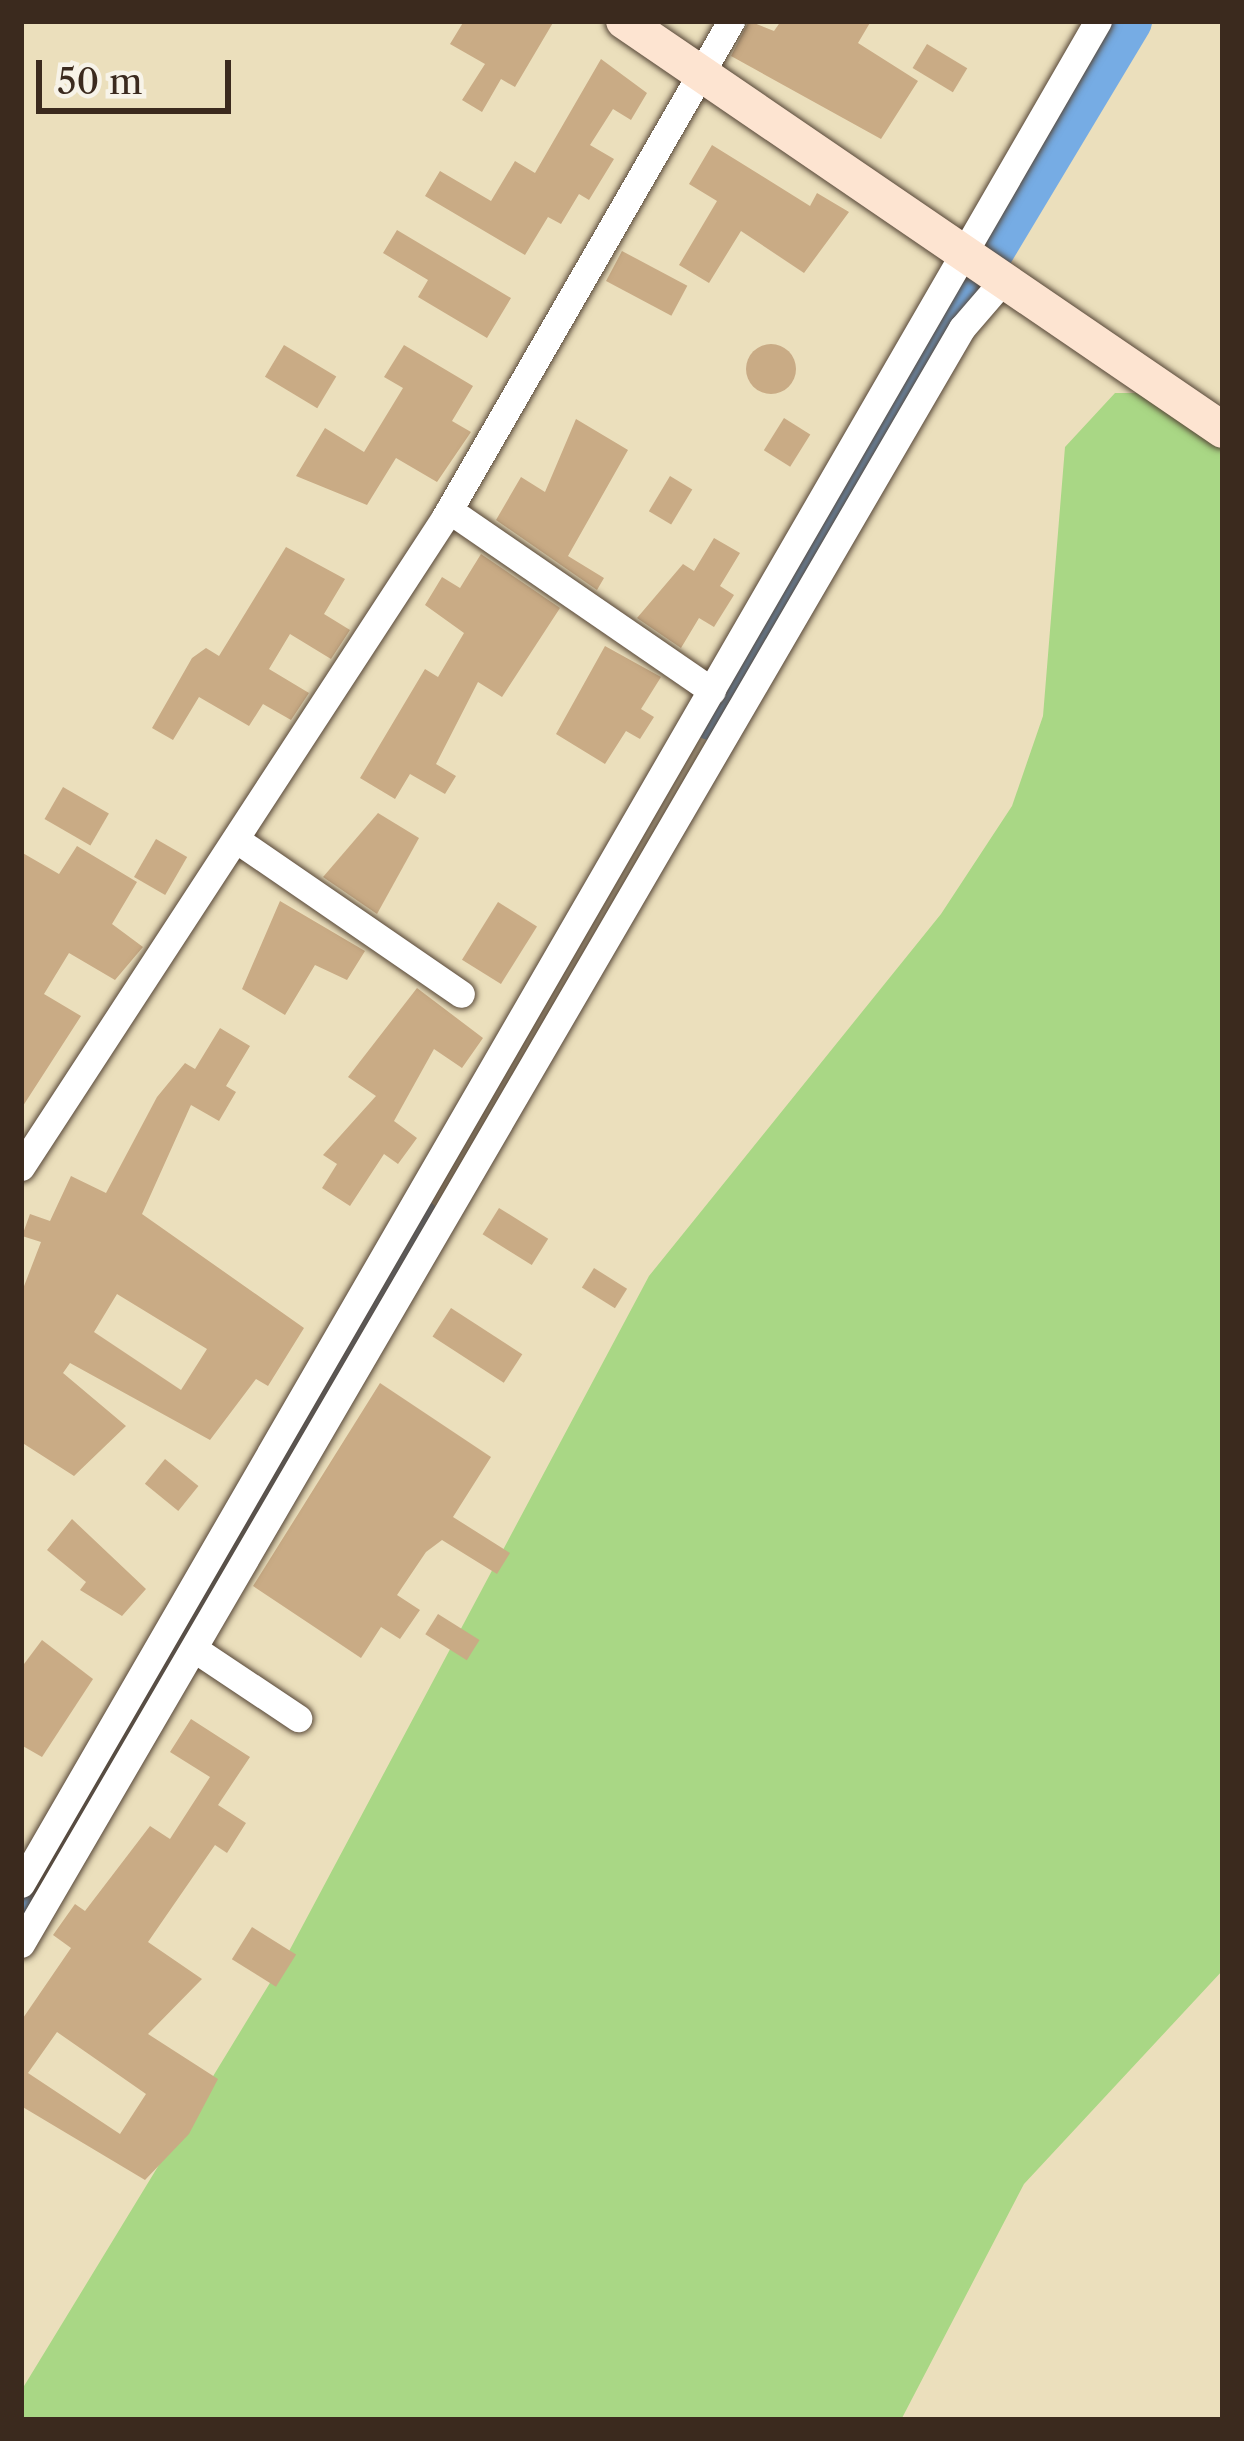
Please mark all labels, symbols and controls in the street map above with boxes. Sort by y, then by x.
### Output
scale bar [42,36,237,110]
text: 50 m [57,59,142,103]

